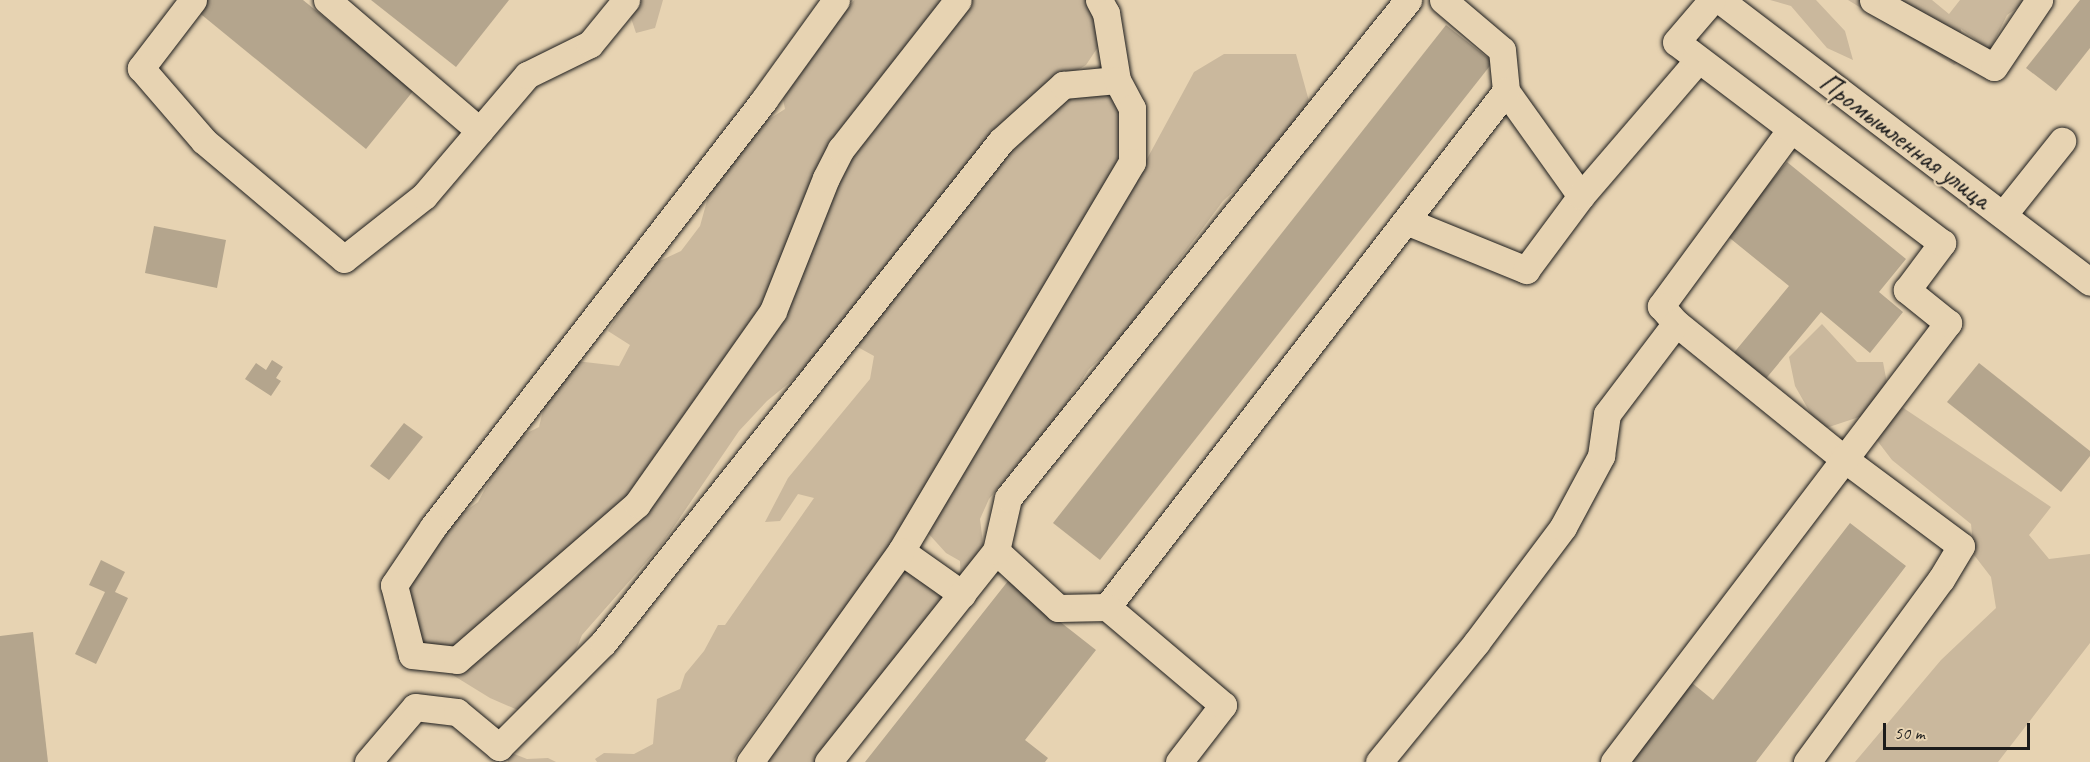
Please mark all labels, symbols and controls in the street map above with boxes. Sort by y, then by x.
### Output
street label: Промышленная улица [1812,65,1998,217]
scale bar [1886,711,2033,749]
text: 50 m [1894,722,1925,744]

